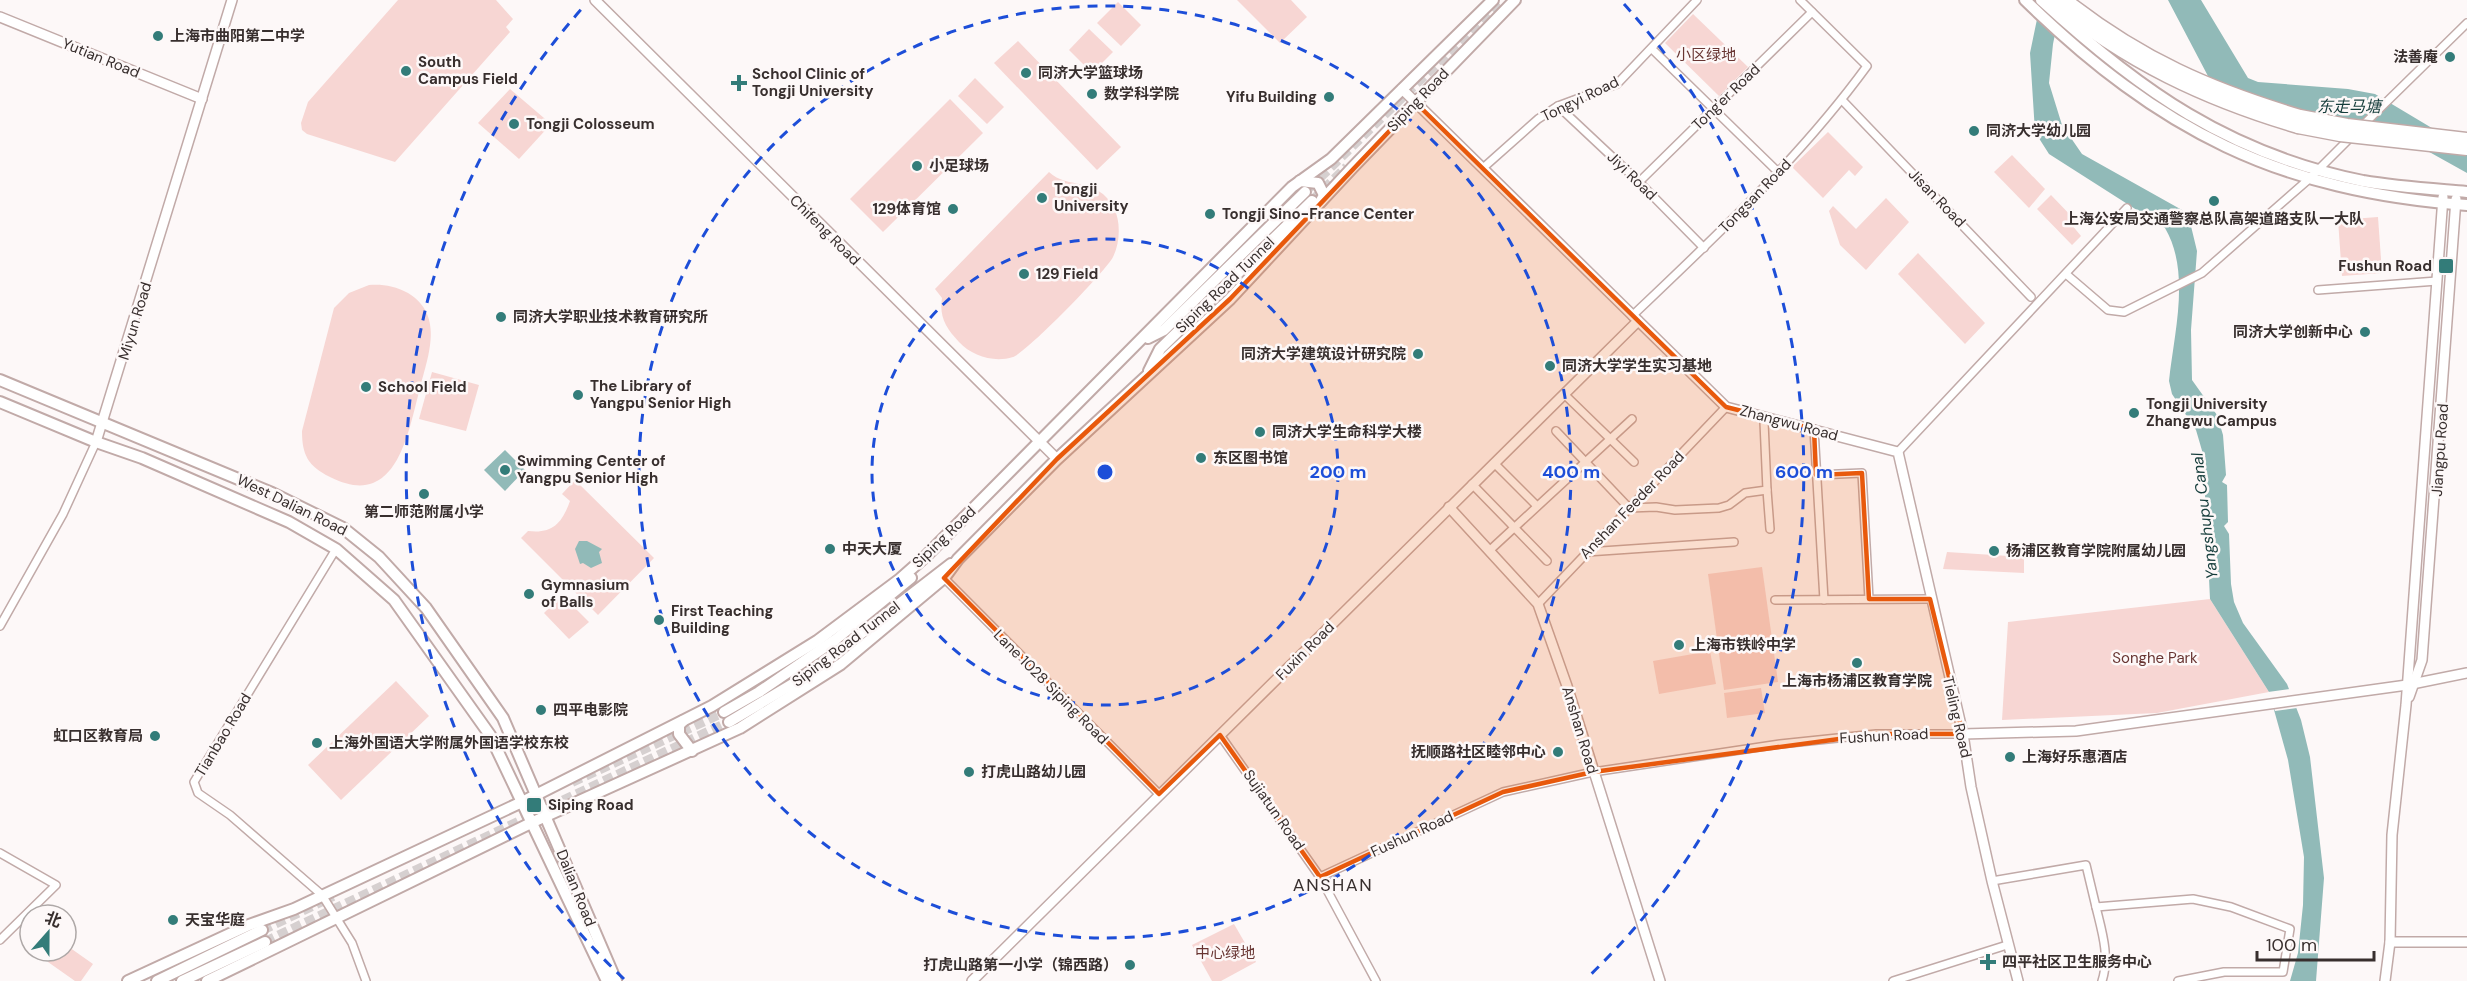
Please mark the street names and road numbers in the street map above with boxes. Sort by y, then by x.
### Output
street label: Yutian Road [59,33,143,83]
street label: Tong'er Road [1688,59,1764,135]
street label: Siping Road [1383,64,1453,136]
street label: Tongyi Road [1538,72,1622,126]
street label: Jiyi Road [1603,147,1661,205]
street label: Tongsan Road [1714,154,1796,238]
street label: Jisan Road [1904,164,1970,232]
street label: Chifeng Road [785,190,865,270]
street label: Siping Road Tunnel [1171,232,1279,338]
street label: Miyun Road [114,280,156,362]
street label: Zhangwu Road [1738,400,1840,446]
street label: Jiangpu Road [2427,403,2453,497]
street label: Anshan Feeder Road [1575,447,1689,563]
street label: West Dalian Road [233,470,351,540]
street label: Siping Road [908,502,980,572]
street label: Siping Road Tunnel [788,597,904,691]
street label: Fuxin Road [1271,617,1339,685]
street label: Lane 1028 Siping Road [989,625,1113,749]
street label: Tieling Road [1938,674,1976,760]
street label: Anshan Road [1557,684,1603,776]
street label: Tianbao Road [190,689,256,781]
street label: Fushun Road [1839,724,1929,748]
street label: Sujiatun Road [1239,766,1309,854]
street label: Fushun Road [1367,806,1457,862]
street label: Dalian Road [552,847,600,929]

